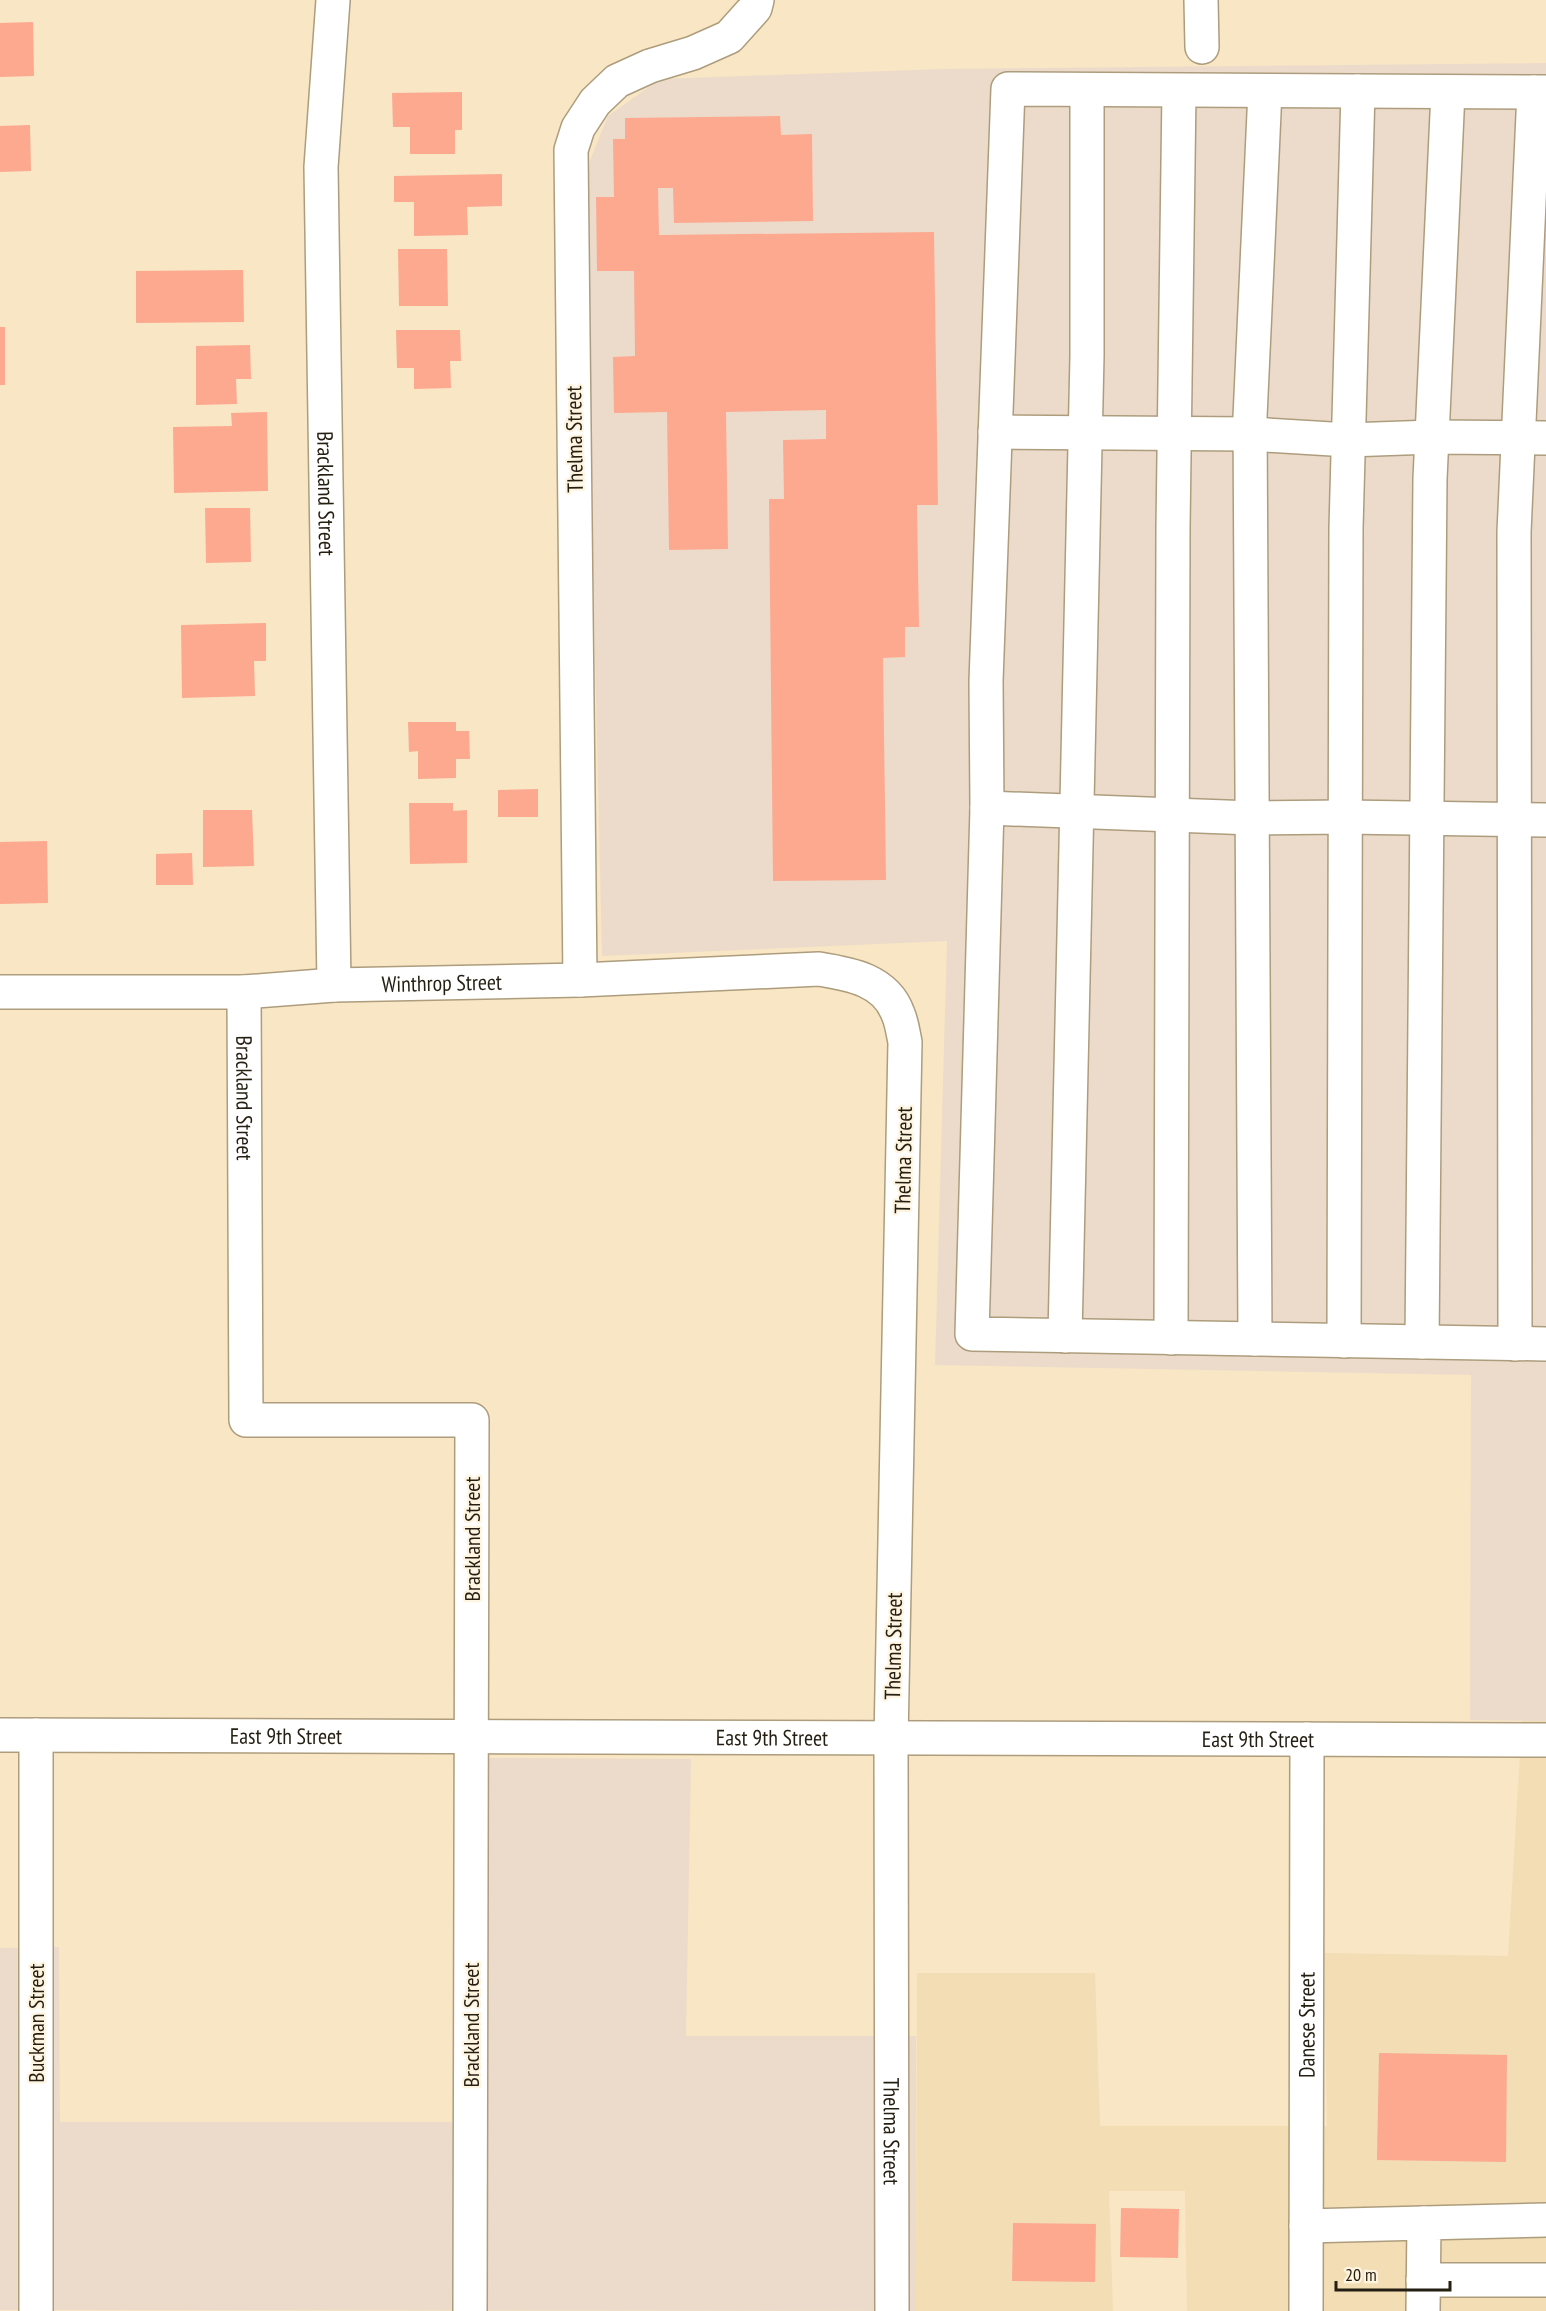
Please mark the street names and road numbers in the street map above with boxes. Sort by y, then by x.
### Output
street label: Thelma Street [559,385,589,493]
street label: Brackland Street [311,431,341,556]
street label: Winthrop Street [381,968,502,998]
street label: Brackland Street [230,1035,259,1161]
street label: Thelma Street [888,1106,918,1214]
street label: Brackland Street [458,1477,486,1601]
street label: Thelma Street [878,1592,908,1700]
street label: East 9th Street [230,1722,342,1750]
street label: East 9th Street [716,1723,828,1752]
street label: East 9th Street [1202,1725,1314,1753]
street label: Buckman Street [22,1963,50,2083]
street label: Brackland Street [457,1963,485,2087]
street label: Danese Street [1292,1972,1321,2078]
street label: Thelma Street [878,2078,906,2185]

